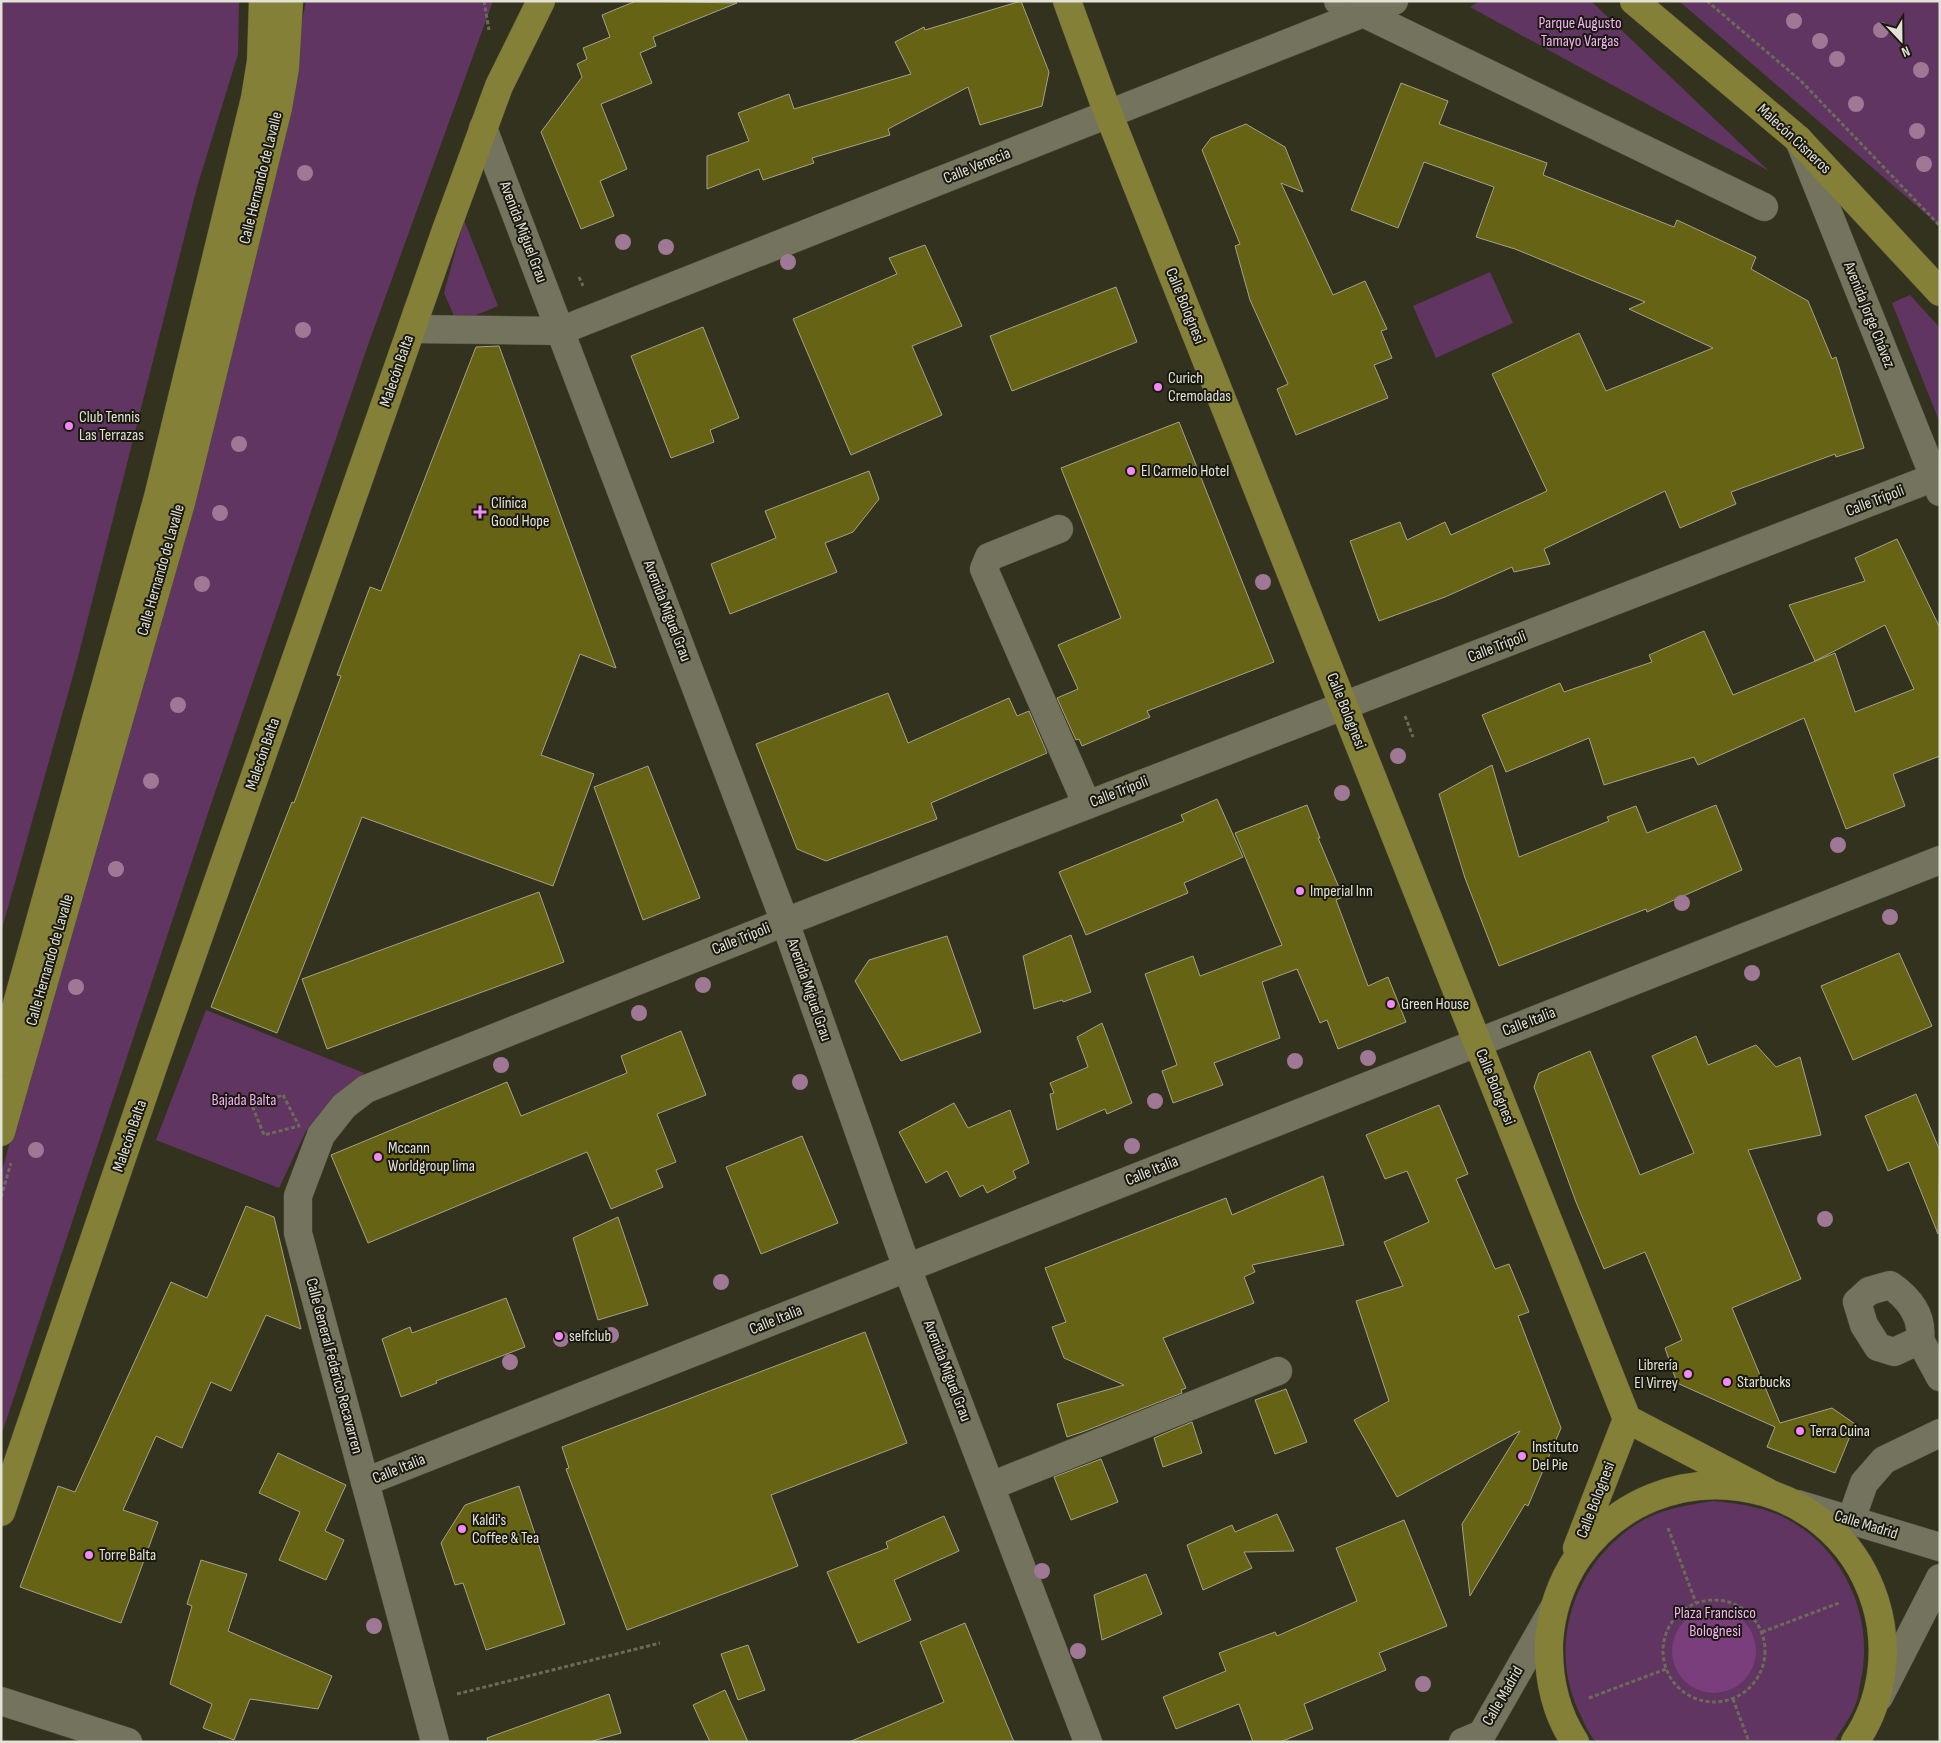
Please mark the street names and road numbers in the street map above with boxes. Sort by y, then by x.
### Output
street label: Malecón Cisneros [1753,100,1835,178]
street label: Calle Hernando de Lavalle [235,110,287,246]
street label: Calle Venecia [941,144,1013,188]
street label: Avenida Miguel Grau [495,178,551,285]
street label: Avenida Jorge Chávez [1839,258,1899,371]
street label: Calle Bolognesi [1161,265,1209,347]
street label: Malecón Balta [376,333,418,409]
street label: Calle Trípoli [1843,481,1907,521]
street label: Calle Hernando de Lavalle [133,502,189,638]
street label: Avenida Miguel Grau [639,557,695,664]
street label: Calle Trípoli [1465,627,1529,667]
street label: Calle Bolognesi [1322,670,1370,752]
street label: Malecón Balta [242,716,284,792]
street label: Calle Trípoli [1087,772,1151,812]
street label: Calle Hernando de Lavalle [22,892,78,1028]
street label: Calle Trípoli [709,919,773,959]
street label: Avenida Miguel Grau [782,935,835,1044]
street label: Calle Italia [1500,1003,1558,1041]
street label: Calle Bolognesi [1471,1046,1519,1128]
street label: Malecón Balta [109,1098,151,1174]
street label: Calle Italia [1123,1152,1181,1190]
street label: Calle General Federico Recavarren [301,1276,367,1456]
street label: Calle Italia [747,1301,805,1339]
street label: Avenida Miguel Grau [919,1317,975,1424]
street label: Calle Italia [370,1450,428,1488]
street label: Calle Bolognesi [1573,1459,1619,1541]
street label: Calle Madrid [1832,1506,1900,1544]
street label: Calle Madrid [1478,1663,1528,1729]

